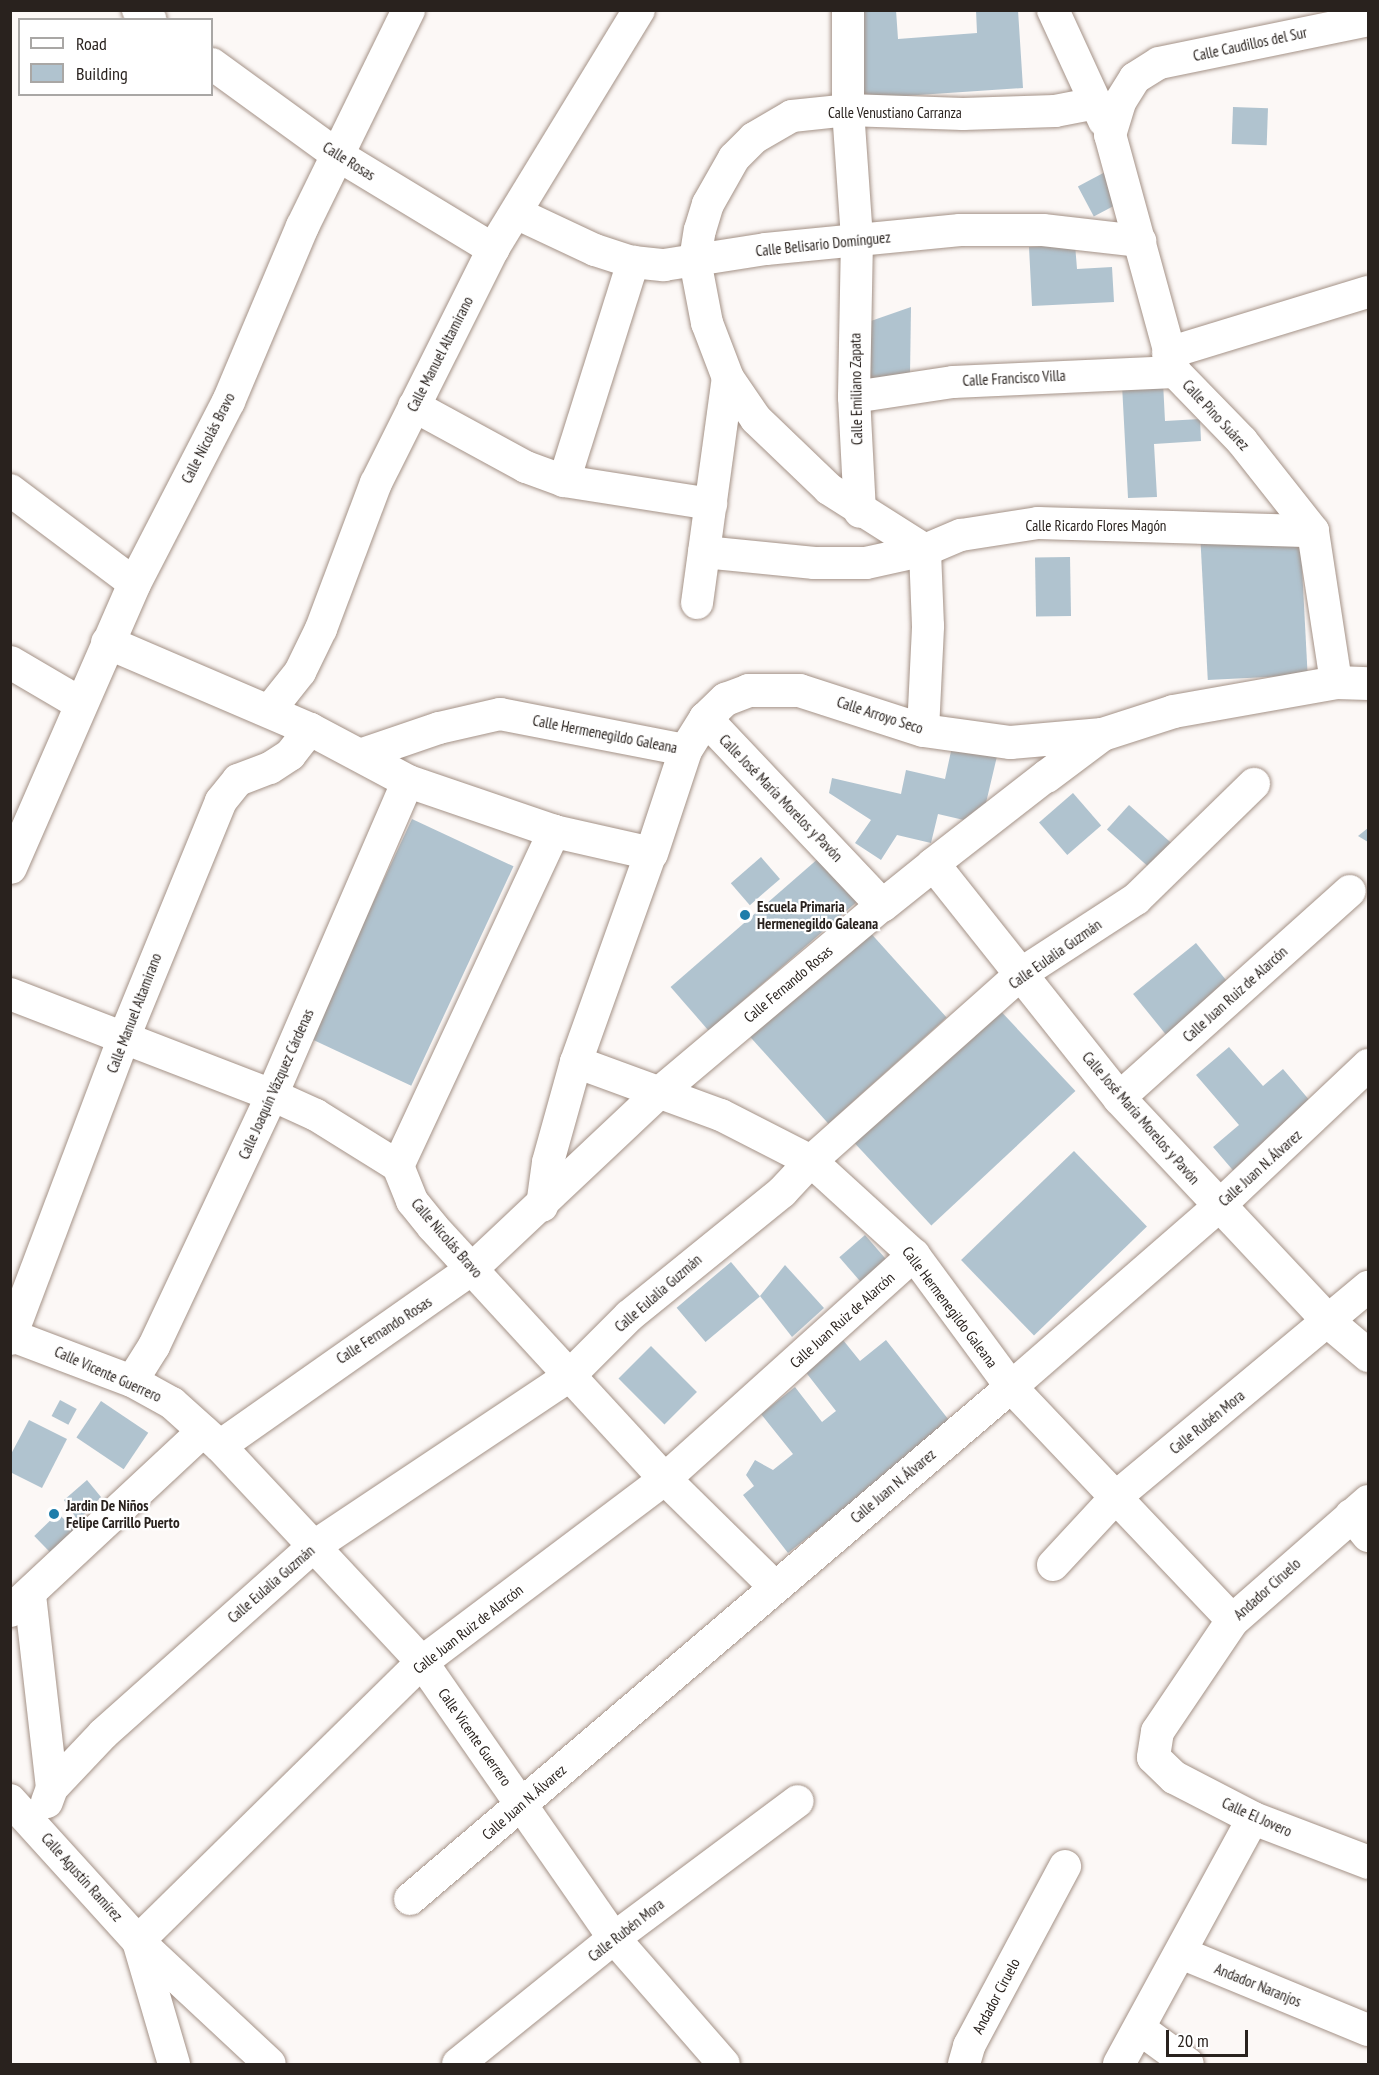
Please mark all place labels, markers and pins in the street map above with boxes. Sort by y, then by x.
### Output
place label: Escuela Primaria Hermenegildo Galeana [757,897,878,932]
marker: Escuela Primaria Hermenegildo Galeana [738,908,752,922]
place label: Jardin De Niños Felipe Carrillo Puerto [66,1496,180,1531]
marker: Jardin De Niños Felipe Carrillo Puerto [47,1507,61,1521]

